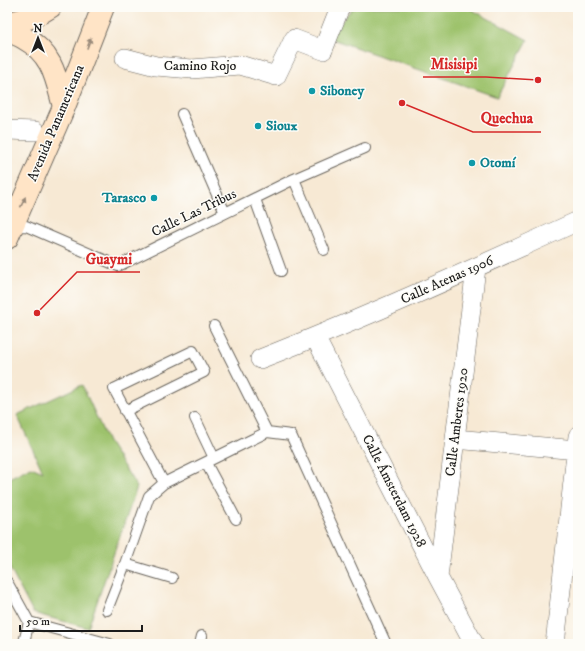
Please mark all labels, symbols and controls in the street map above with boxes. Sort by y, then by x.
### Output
north arrow [18,18,58,58]
text: N [33,22,43,36]
one-way arrow [86,37,92,49]
callout: Misisipi [423,50,486,77]
text: Misisipi [431,55,477,74]
street label: Camino Rojo [164,57,237,75]
street label: Avenida Panamericana [23,62,89,184]
place label: Siboney [320,82,364,100]
marker: Siboney [307,86,317,96]
callout: Quechua [473,105,541,132]
text: Quechua [481,109,534,128]
place label: Sioux [266,117,298,135]
marker: Sioux [253,121,263,131]
place label: Otomí [480,154,517,172]
marker: Otomí [467,158,477,168]
street label: Calle Las Tribus [149,185,240,241]
place label: Tarasco [101,189,146,207]
marker: Tarasco [149,193,159,203]
one-way arrow [20,197,26,208]
callout: Guaymi [77,245,140,272]
text: Guaymi [86,250,132,269]
street label: Calle Atenas 1906 [398,251,497,308]
street label: Calle Amberes 1920 [441,367,473,477]
street label: Calle Ámsterdam 1928 [358,431,430,551]
scale bar [20,607,142,633]
text: 50 m [26,614,50,629]

